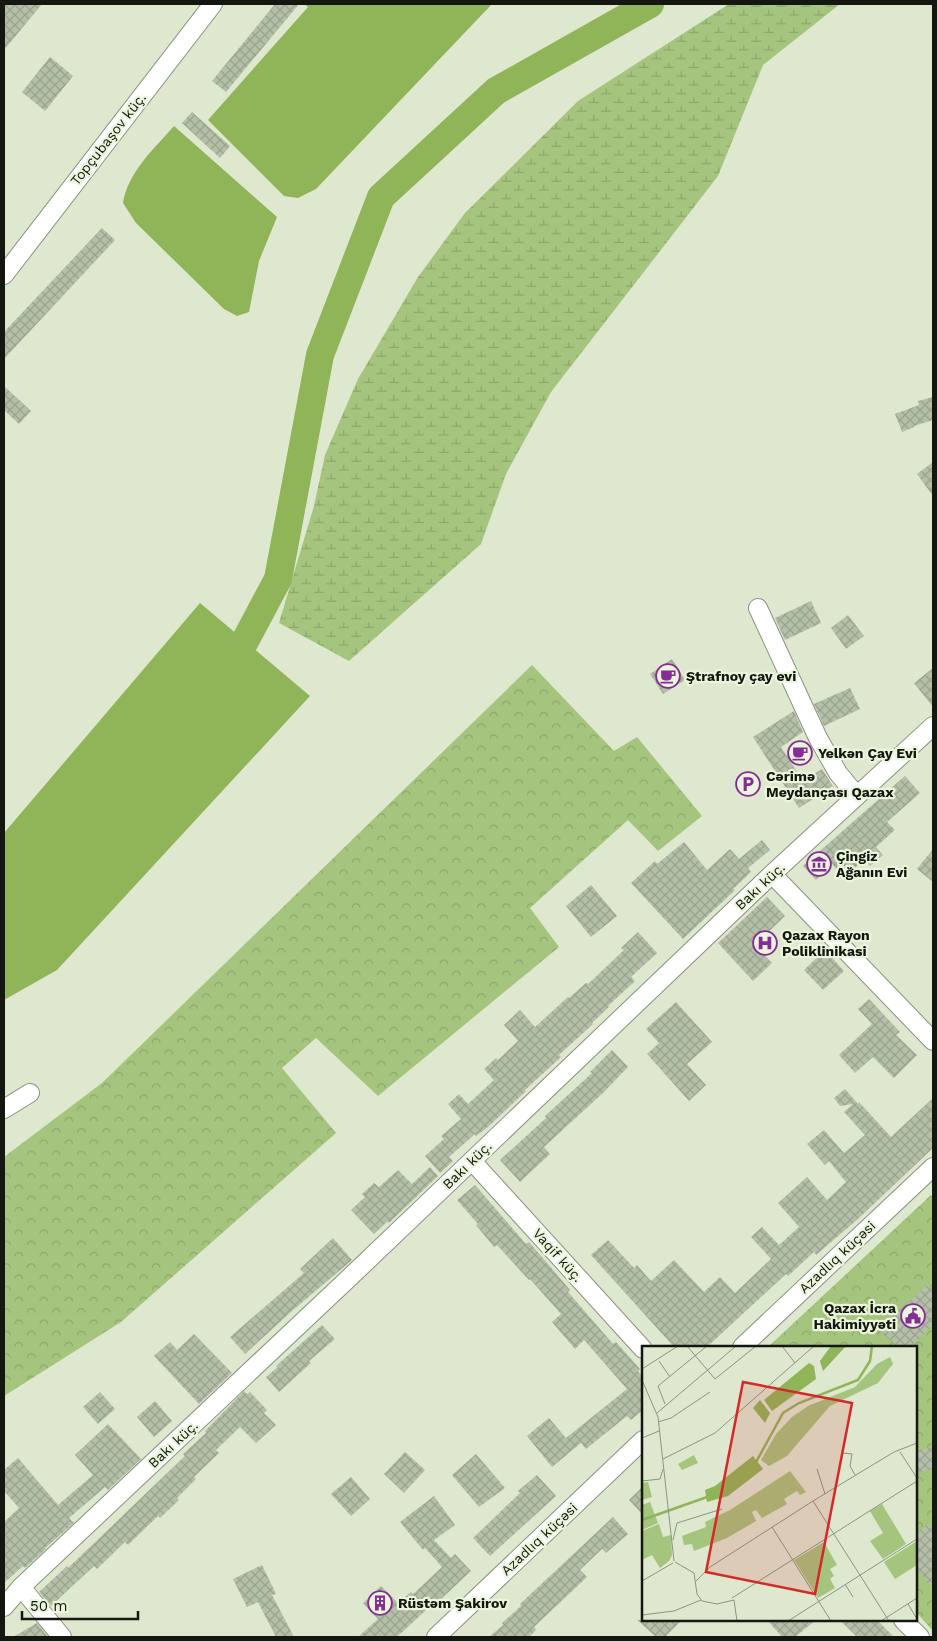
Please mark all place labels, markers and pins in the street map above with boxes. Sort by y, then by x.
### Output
cafe icon: Ştrafnoy çay evi [655,663,681,689]
place label: Ştrafnoy çay evi [686,668,796,684]
cafe icon: Yelkən Çay Evi [787,740,813,766]
place label: Yelkən Çay Evi [818,745,917,761]
place label: Cərimə Meydançası Qazax [766,768,894,800]
parking icon: Cərimə Meydançası Qazax [735,771,761,797]
place label: Çingiz Ağanın Evi [836,848,907,880]
museum icon: Çingiz Ağanın Evi [806,851,832,877]
place label: Qazax Rayon Poliklinikasi [782,927,870,959]
hospital icon: Qazax Rayon Poliklinikasi [752,930,778,956]
place label: Qazax İcra Hakimiyyəti [814,1300,897,1332]
public building icon: Qazax İcra Hakimiyyəti [900,1303,926,1329]
building icon: Rüstəm Şakirov [367,1590,393,1616]
place label: Rüstəm Şakirov [398,1595,507,1611]

